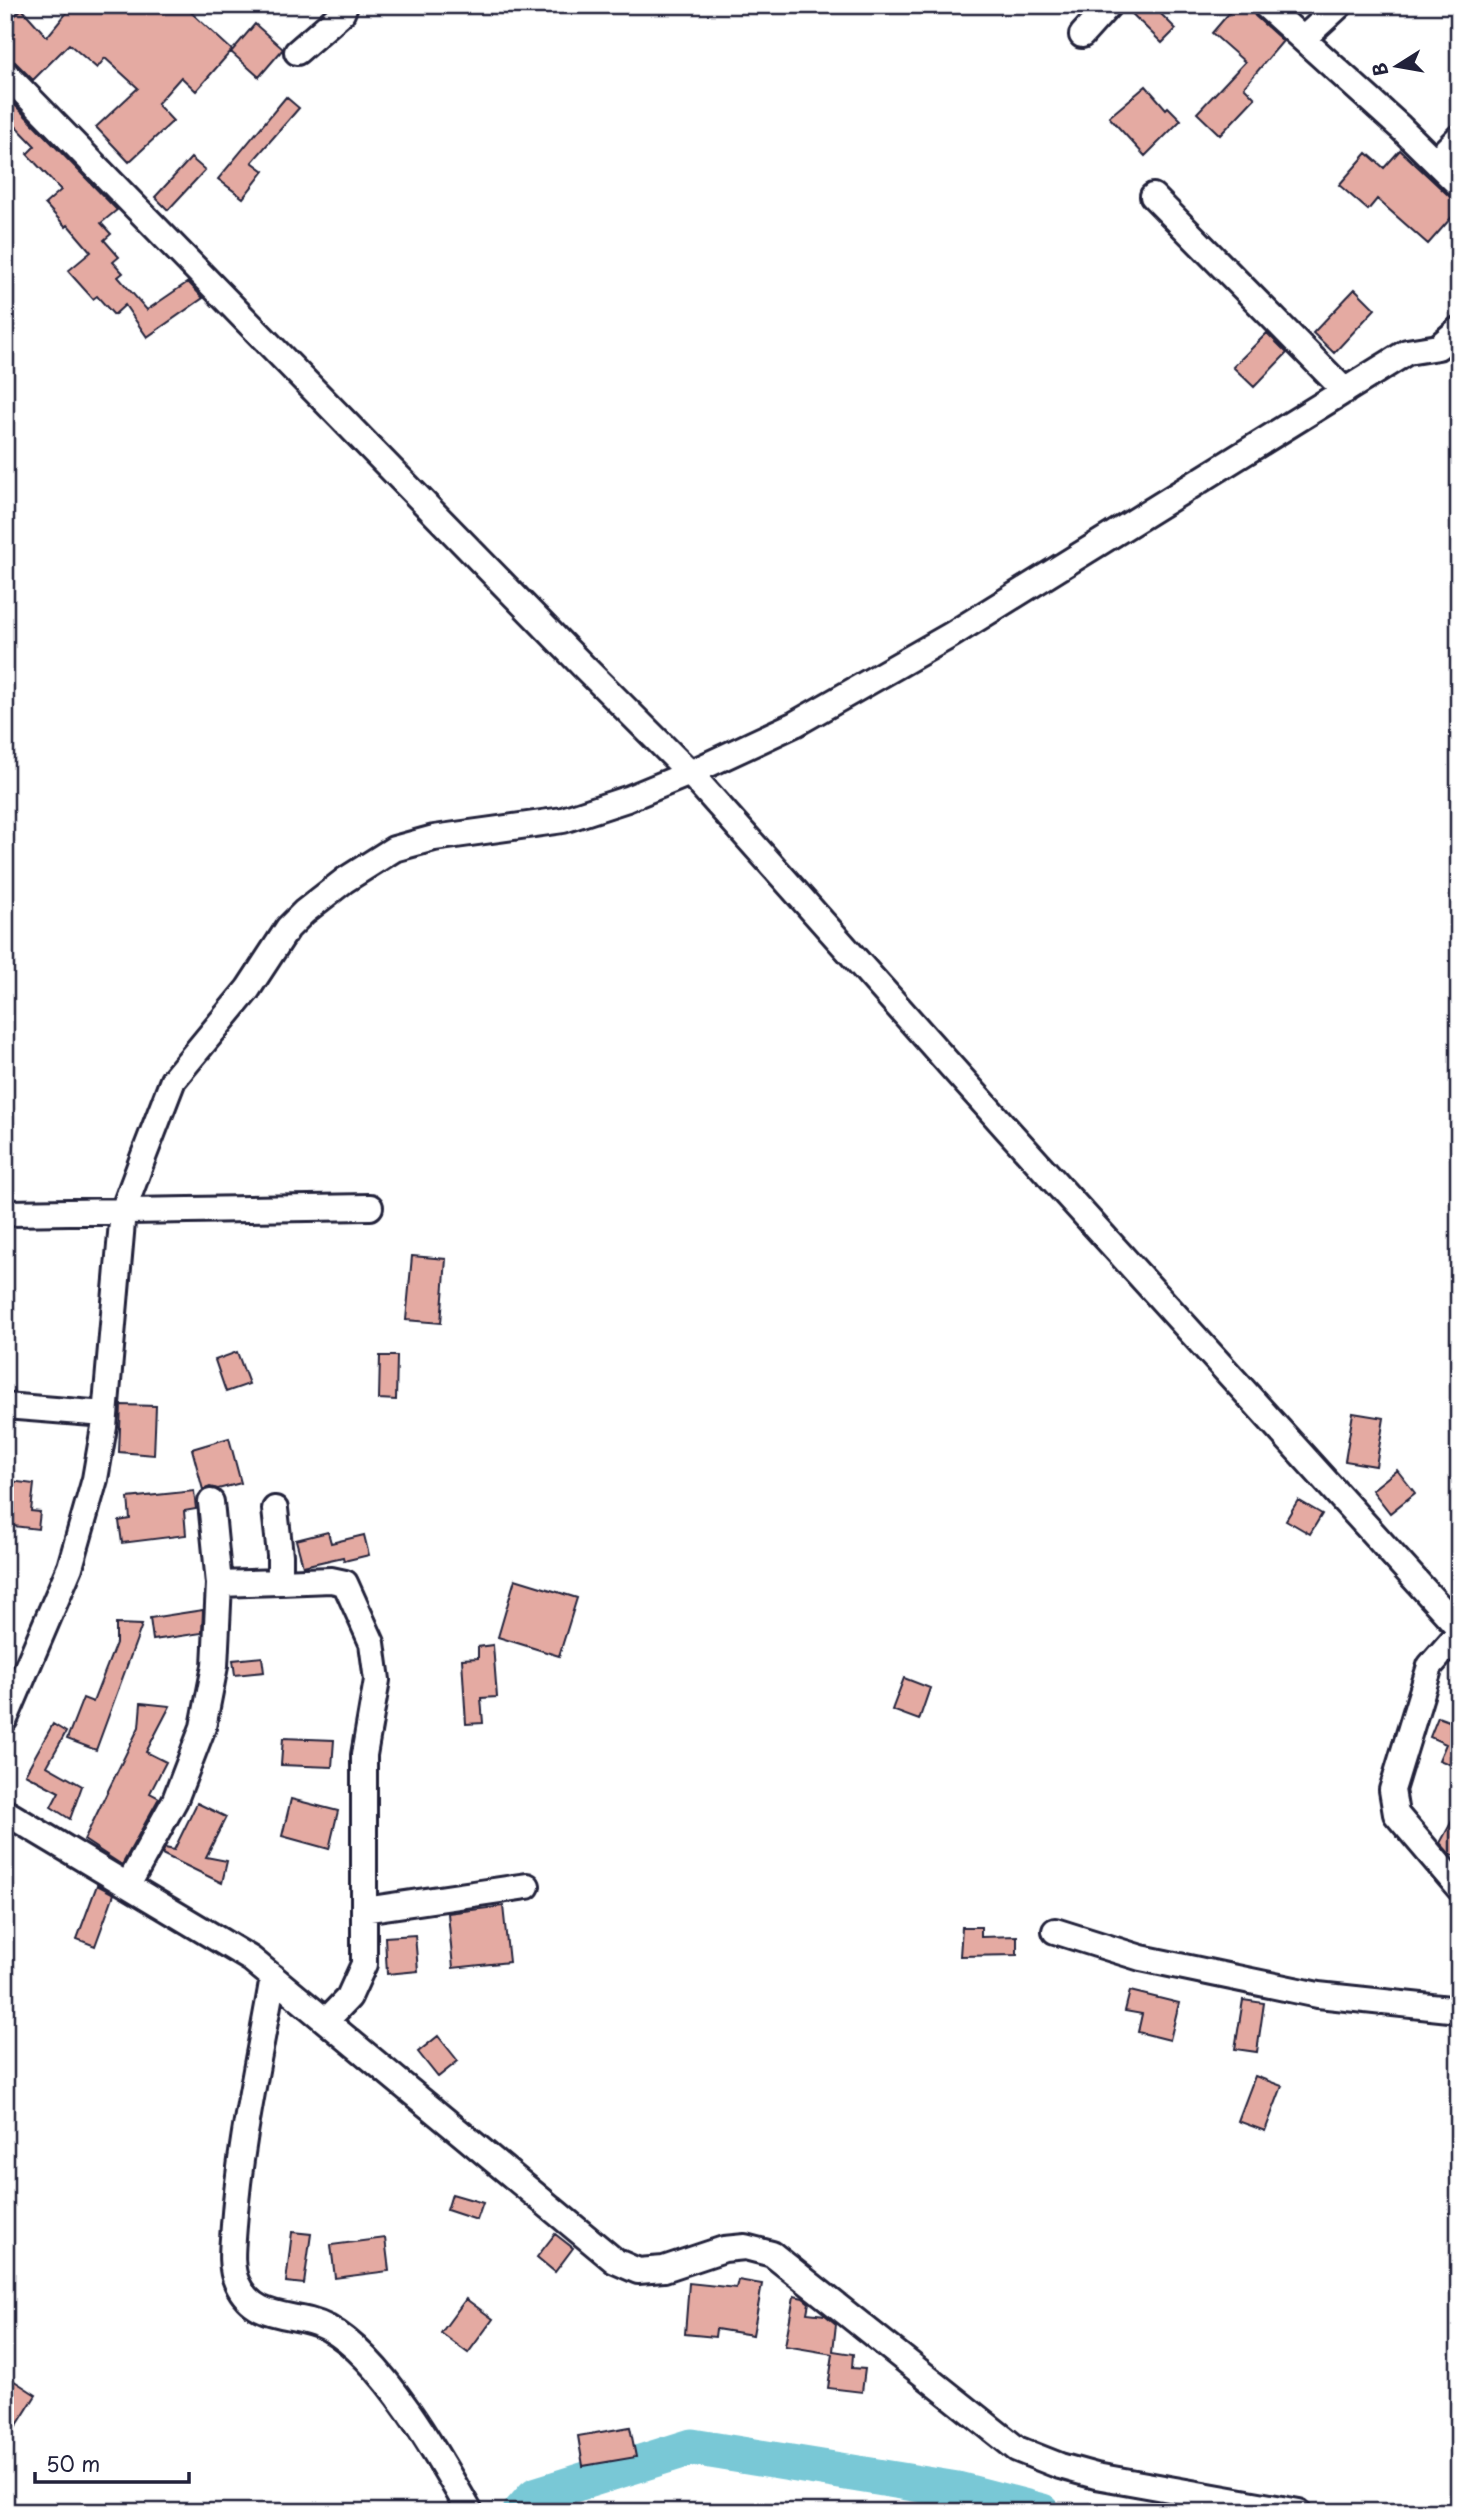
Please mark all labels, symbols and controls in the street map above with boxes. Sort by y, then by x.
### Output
north arrow [1362,32,1432,102]
text: B [1364,60,1394,79]
scale bar [35,2440,189,2484]
text: 50 m [46,2447,100,2479]

